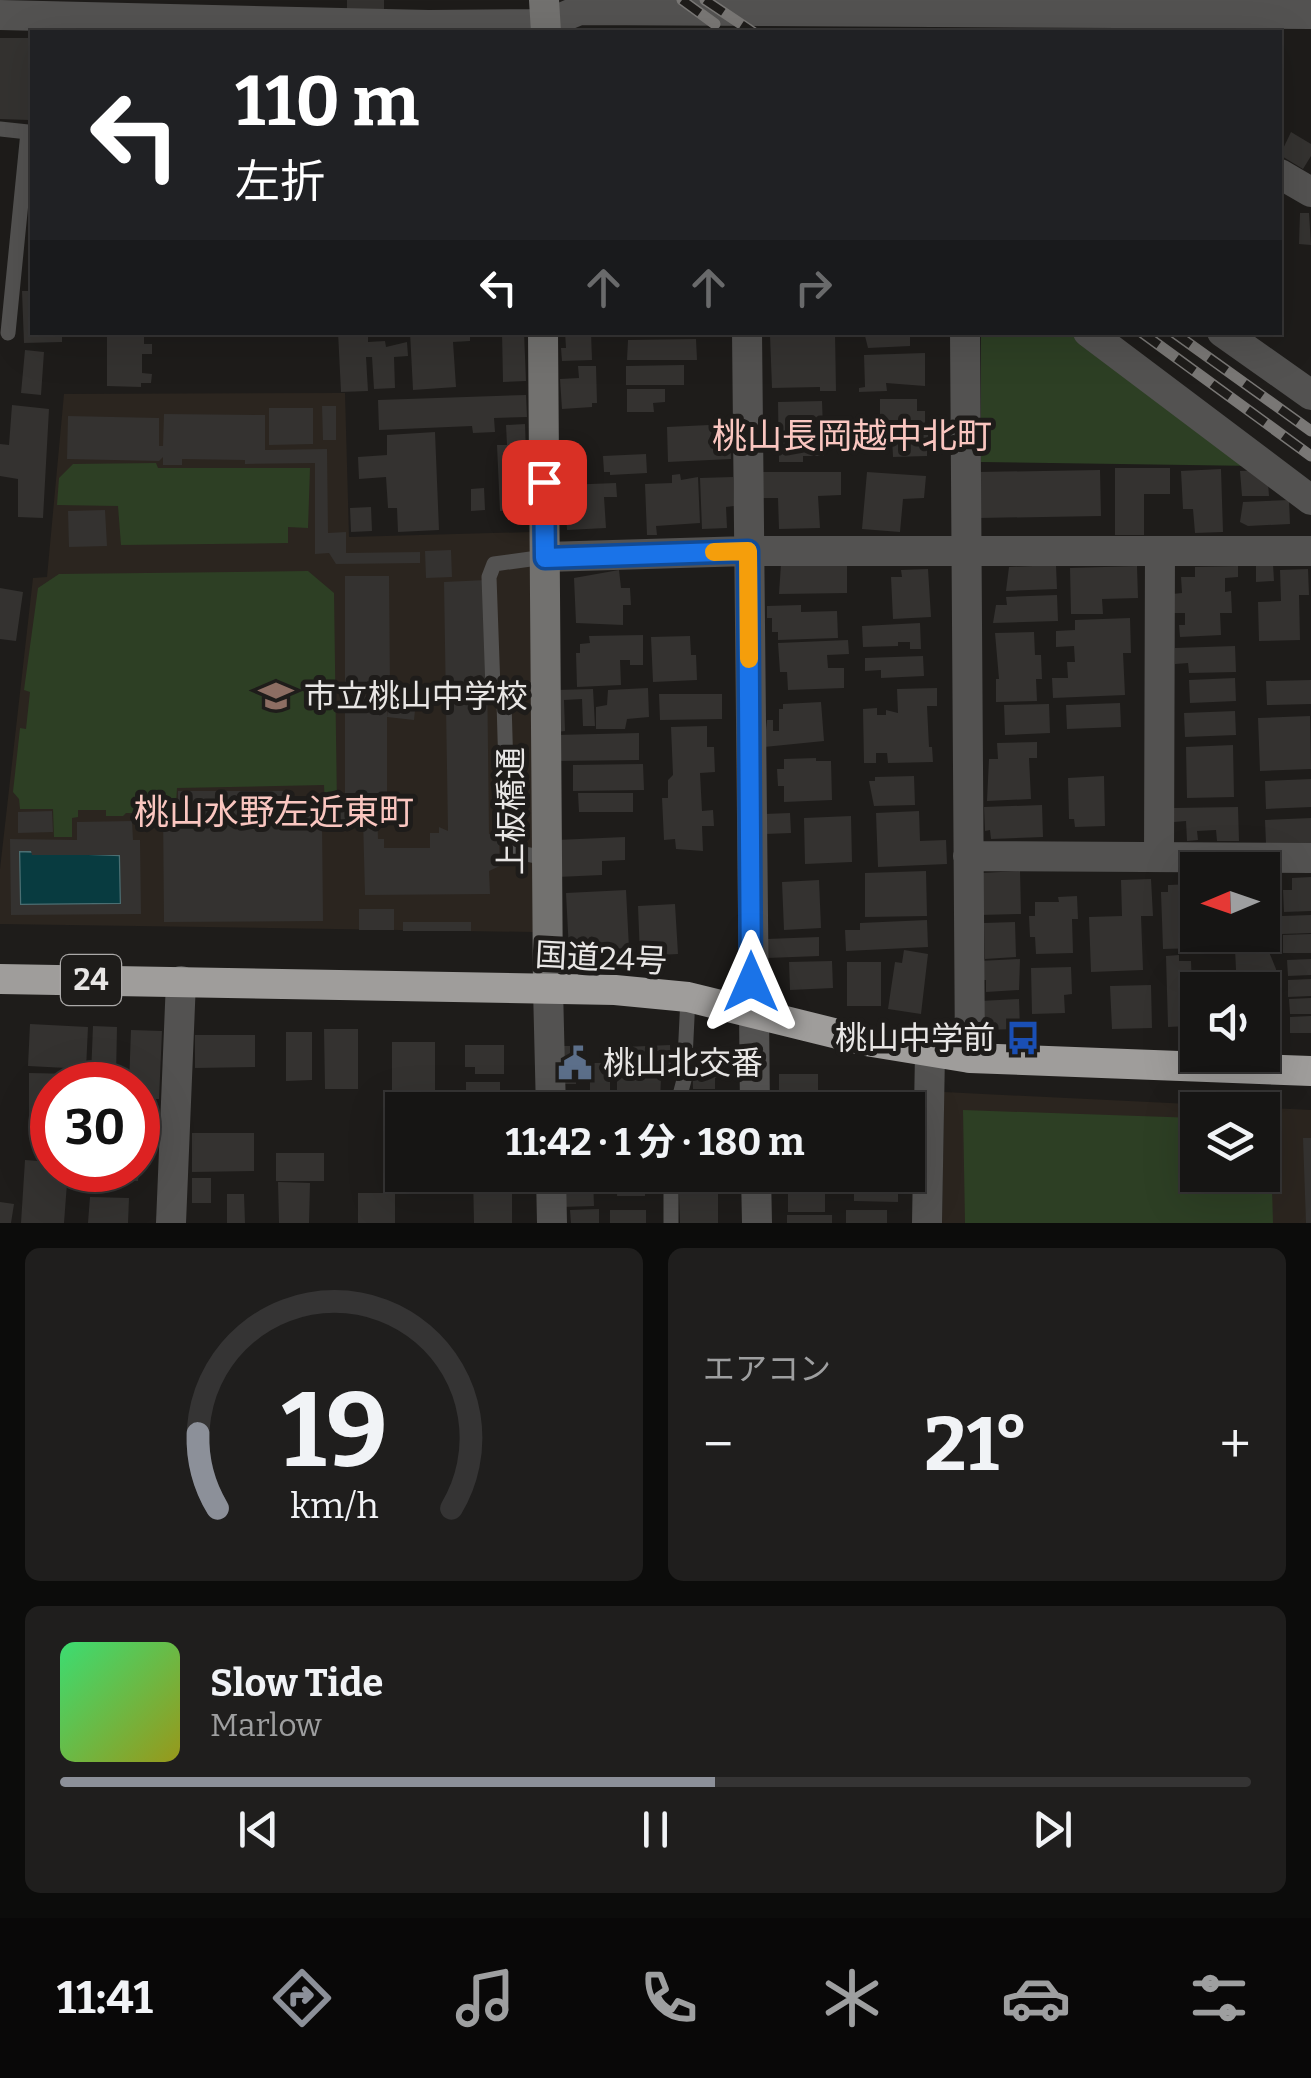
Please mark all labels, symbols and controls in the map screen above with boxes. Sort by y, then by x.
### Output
text: 110 m [235,60,419,144]
icon: left [70,70,200,200]
text: 左折 [235,155,325,209]
icon: left [471,260,526,315]
icon: ahead [576,260,631,315]
icon: ahead [681,260,736,315]
icon: right [786,260,841,315]
district label: 桃山長岡越中北町 [712,415,992,457]
pin [502,440,587,525]
icon: arrive [517,455,572,510]
school or university icon: 市立桃山中学校 [257,677,295,715]
place label: 市立桃山中学校 [304,677,528,715]
street label: 上板橋通 [492,747,530,875]
district label: 桃山水野左近東町 [134,791,414,833]
north arrow [1180,852,1280,952]
map controls [1180,852,1280,1192]
position arrow [699,930,803,1034]
street label: 国道24号 [534,936,668,980]
road number: 24 [61,955,121,1005]
button: sound [1180,972,1280,1072]
place label: 桃山中学前 [835,1019,995,1057]
bus stop icon: 桃山中学前 [1004,1019,1042,1057]
public building icon: 桃山北交番 [556,1044,594,1082]
place label: 桃山北交番 [603,1044,763,1082]
speed limit sign: 30 [30,1062,160,1192]
button: layers [1180,1092,1280,1192]
text: 11:42 · 1 分 · 180 m [505,1119,805,1165]
text: エアコン [703,1350,831,1388]
text: 19 [281,1369,387,1494]
text: 21° [924,1400,1029,1490]
text: − [703,1412,733,1478]
text: + [1220,1412,1251,1478]
text: km/h [290,1485,378,1527]
text: Slow Tide [210,1660,383,1706]
text: Marlow [210,1706,322,1744]
icon: previous [231,1802,286,1857]
icon: pause [628,1802,683,1857]
icon: next [1025,1802,1080,1857]
icon: directions [267,1963,337,2033]
icon: music [450,1963,520,2033]
icon: phone [634,1963,704,2033]
icon: climate [817,1963,887,2033]
icon: car [1001,1963,1071,2033]
icon: filters [1184,1963,1254,2033]
text: 11:41 [57,1971,153,2025]

